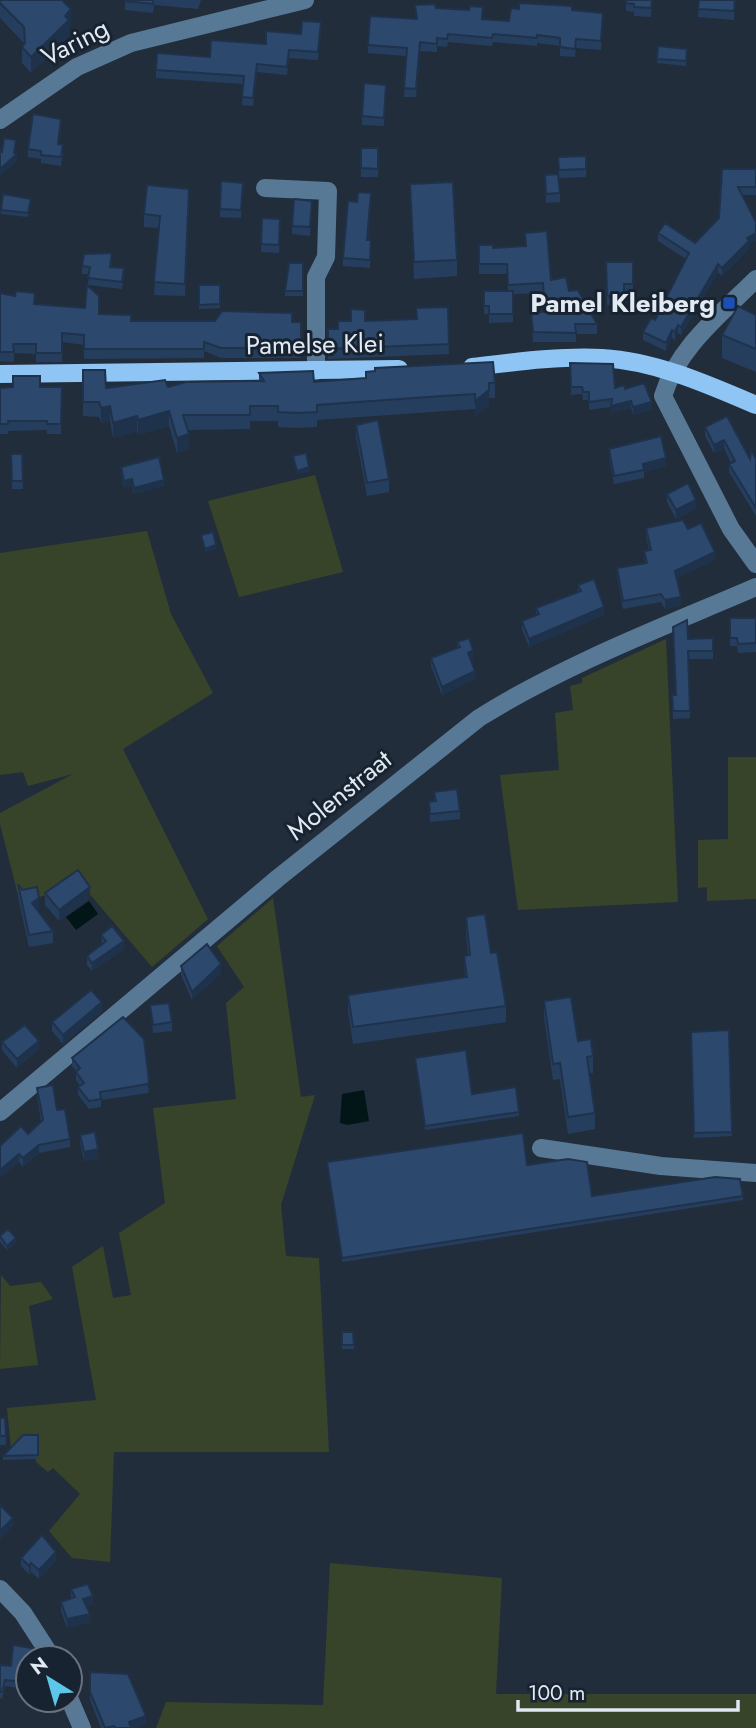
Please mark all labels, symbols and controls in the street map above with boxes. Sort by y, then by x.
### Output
street label: Varing [35,9,115,75]
place label: Pamel Kleiberg [530,284,715,322]
marker: Pamel Kleiberg [721,295,737,311]
street label: Pamelse Klei [246,324,384,364]
street label: Molenstraat [278,740,400,849]
north arrow [14,1644,84,1714]
text: N [25,1650,53,1681]
scale bar [518,1668,738,1712]
text: 100 m [528,1678,585,1708]

